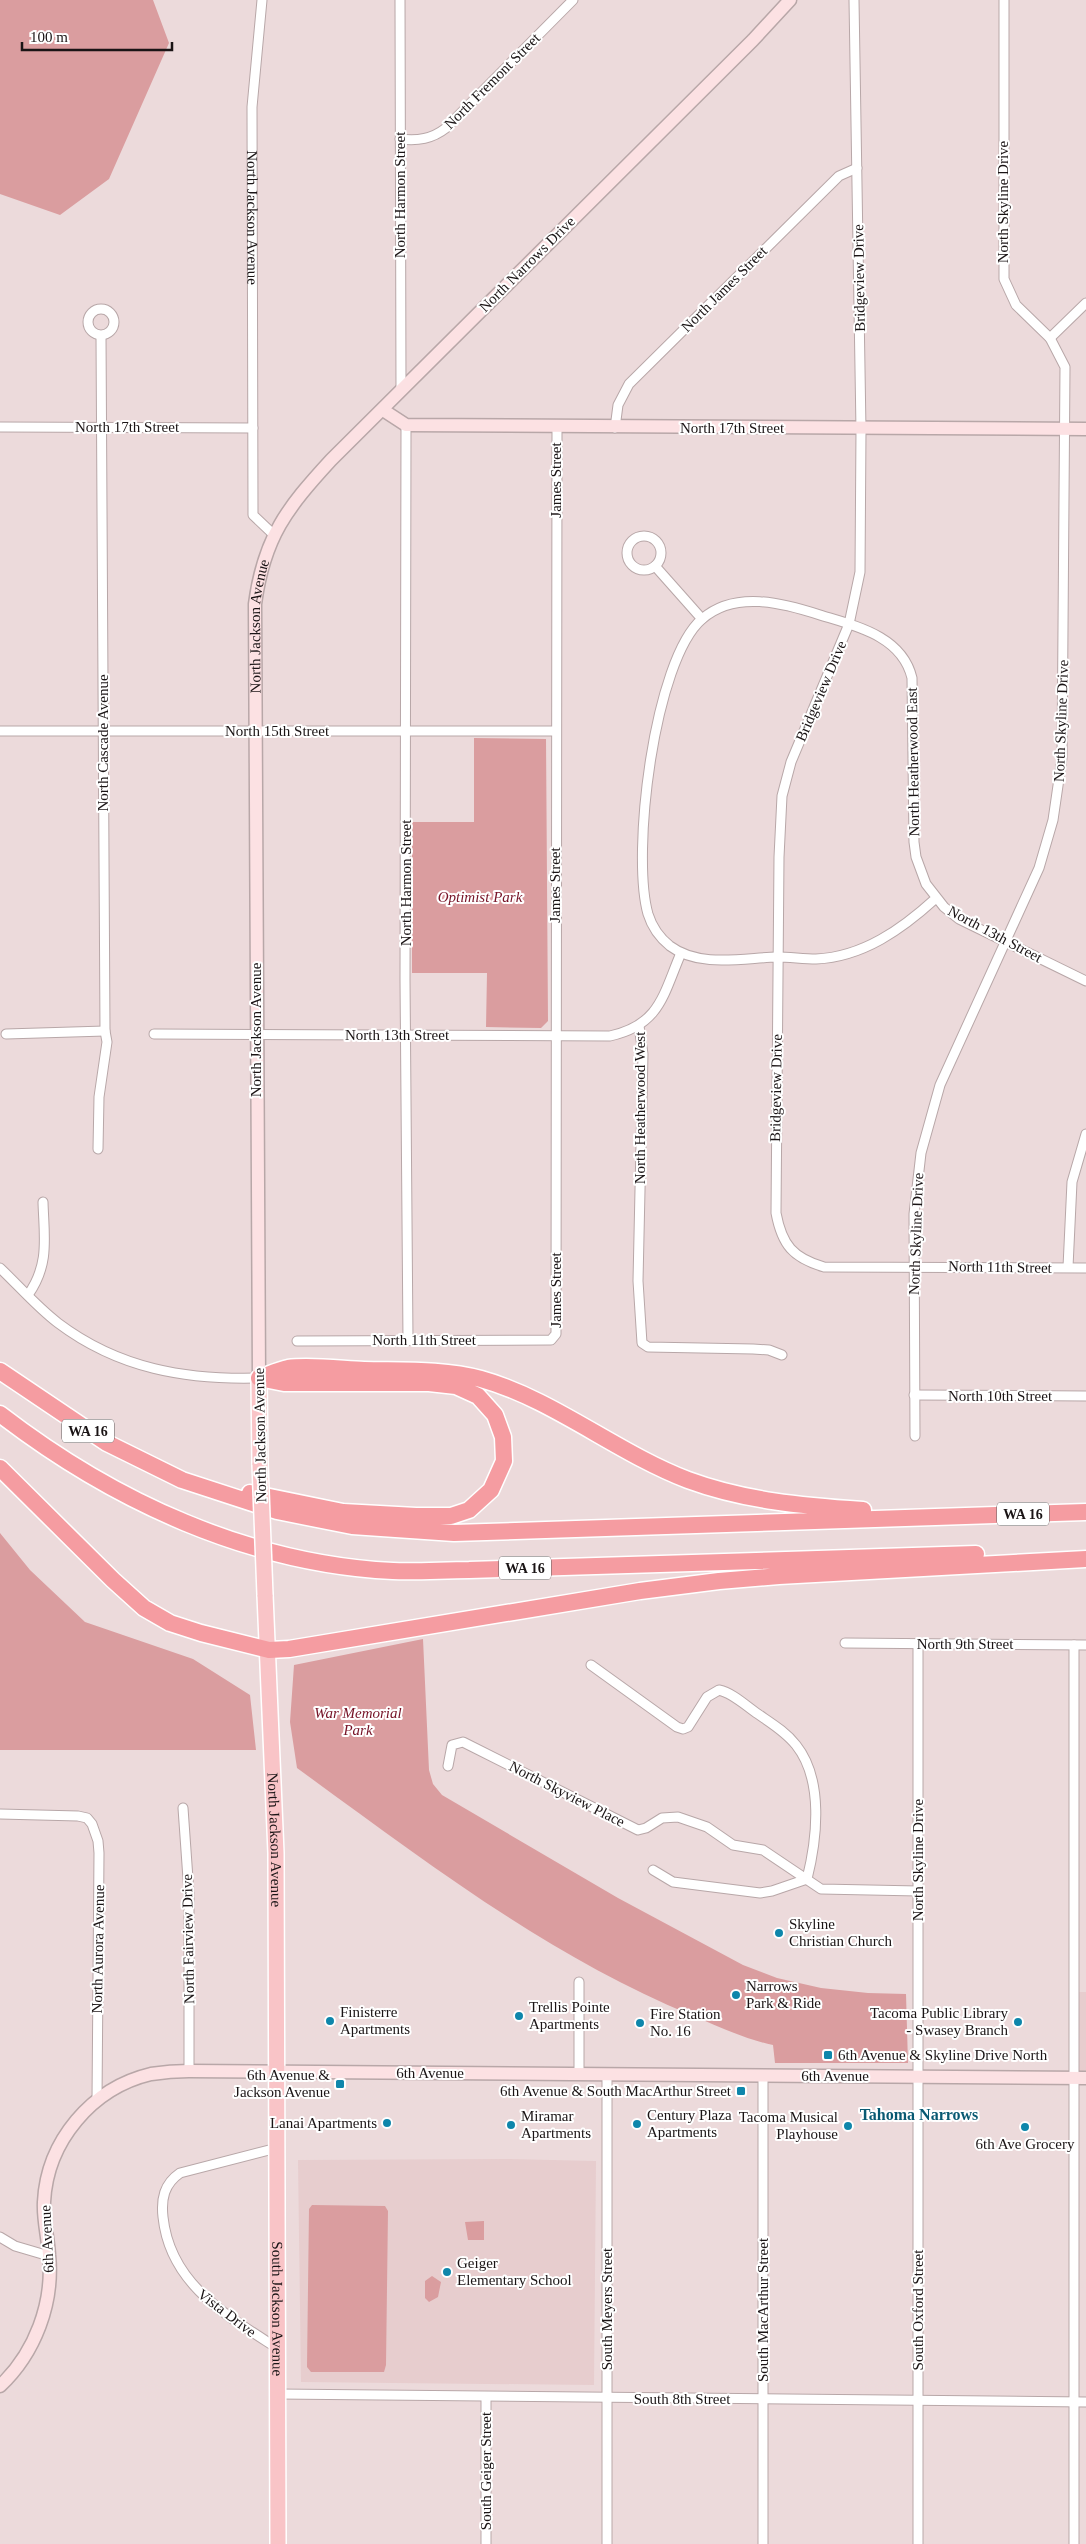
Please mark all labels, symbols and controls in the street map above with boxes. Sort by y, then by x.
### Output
scale bar [22,20,172,52]
text: 100 m [30,29,68,45]
street label: North Fremont Street [441,29,544,132]
street label: North Harmon Street [392,131,408,258]
street label: North Skyline Drive [995,140,1011,263]
street label: North Jackson Avenue [244,150,260,285]
street label: North Narrows Drive [476,213,578,315]
street label: Bridgeview Drive [850,224,868,332]
street label: North James Street [678,242,771,335]
street label: North 17th Street [75,419,180,435]
street label: North 17th Street [680,420,785,436]
street label: James Street [548,441,564,518]
street label: North Jackson Avenue [247,557,272,693]
street label: Bridgeview Drive [793,638,850,744]
street label: North Skyline Drive [1051,659,1071,782]
street label: North Cascade Avenue [95,674,111,812]
street label: North Heatherwood East [904,686,922,837]
street label: North 15th Street [225,723,330,739]
street label: North Harmon Street [398,819,414,946]
street label: James Street [547,846,563,923]
park label: Optimist Park [438,889,523,905]
street label: North 13th Street [945,902,1045,966]
street label: North Jackson Avenue [248,962,264,1097]
street label: North 13th Street [345,1027,450,1043]
street label: North Heatherwood West [632,1031,648,1184]
street label: Bridgeview Drive [767,1034,785,1142]
street label: North Skyline Drive [906,1172,926,1295]
street label: James Street [548,1251,564,1328]
street label: North 11th Street [948,1258,1053,1276]
street label: North 11th Street [372,1332,477,1348]
street label: North Jackson Avenue [251,1367,269,1502]
street label: North 10th Street [948,1388,1053,1404]
road number: WA 16 [62,1420,114,1442]
road number: WA 16 [997,1502,1049,1526]
road number: WA 16 [499,1556,551,1580]
street label: North 9th Street [917,1636,1014,1652]
park label: War Memorial Park [314,1705,402,1738]
street label: North Skyview Place [507,1758,628,1830]
street label: North Jackson Avenue [265,1772,284,1908]
street label: North Skyline Drive [910,1798,926,1921]
street label: North Fairview Drive [179,1874,197,2004]
street label: North Aurora Avenue [89,1884,107,2014]
place label: Skyline Christian Church [789,1916,892,1949]
marker: Skyline Christian Church [773,1927,785,1939]
place label: Narrows Park & Ride [746,1978,821,2011]
marker: Narrows Park & Ride [730,1989,742,2001]
place label: Trellis Pointe Apartments [529,1999,610,2032]
place label: Finisterre Apartments [340,2004,410,2037]
place label: Tacoma Public Library - Swasey Branch [870,2005,1008,2038]
place label: Fire Station No. 16 [650,2006,721,2039]
marker: Trellis Pointe Apartments [513,2010,525,2022]
marker: Finisterre Apartments [324,2015,336,2027]
marker: Tacoma Public Library - Swasey Branch [1012,2016,1024,2028]
marker: Fire Station No. 16 [634,2017,646,2029]
place label: 6th Avenue & Skyline Drive North [838,2047,1048,2063]
marker: 6th Avenue & Skyline Drive North [822,2049,834,2061]
street label: 6th Avenue [396,2065,464,2081]
place label: 6th Avenue & Jackson Avenue [234,2067,330,2100]
street label: 6th Avenue [801,2068,869,2084]
marker: 6th Avenue & Jackson Avenue [334,2078,346,2090]
place label: 6th Avenue & South MacArthur Street [500,2083,732,2099]
marker: 6th Avenue & South MacArthur Street [735,2085,747,2097]
district label: Tahoma Narrows [860,2106,978,2123]
place label: Century Plaza Apartments [647,2107,732,2140]
place label: Miramar Apartments [521,2108,591,2141]
place label: Tacoma Musical Playhouse [739,2109,838,2142]
place label: Lanai Apartments [270,2115,377,2131]
marker: Lanai Apartments [381,2117,393,2129]
marker: Century Plaza Apartments [631,2118,643,2130]
marker: Miramar Apartments [505,2119,517,2131]
marker: Tacoma Musical Playhouse [842,2120,854,2132]
marker: 6th Ave Grocery [1019,2121,1031,2133]
place label: 6th Ave Grocery [976,2136,1075,2152]
street label: 6th Avenue [37,2204,57,2273]
street label: South MacArthur Street [755,2237,771,2382]
street label: South Jackson Avenue [269,2241,286,2377]
street label: South Meyers Street [599,2247,615,2370]
street label: South Oxford Street [910,2249,926,2370]
place label: Geiger Elementary School [457,2255,572,2288]
marker: Geiger Elementary School [441,2266,453,2278]
street label: Vista Drive [195,2286,260,2340]
street label: South 8th Street [634,2391,731,2407]
street label: South Geiger Street [478,2411,494,2530]

